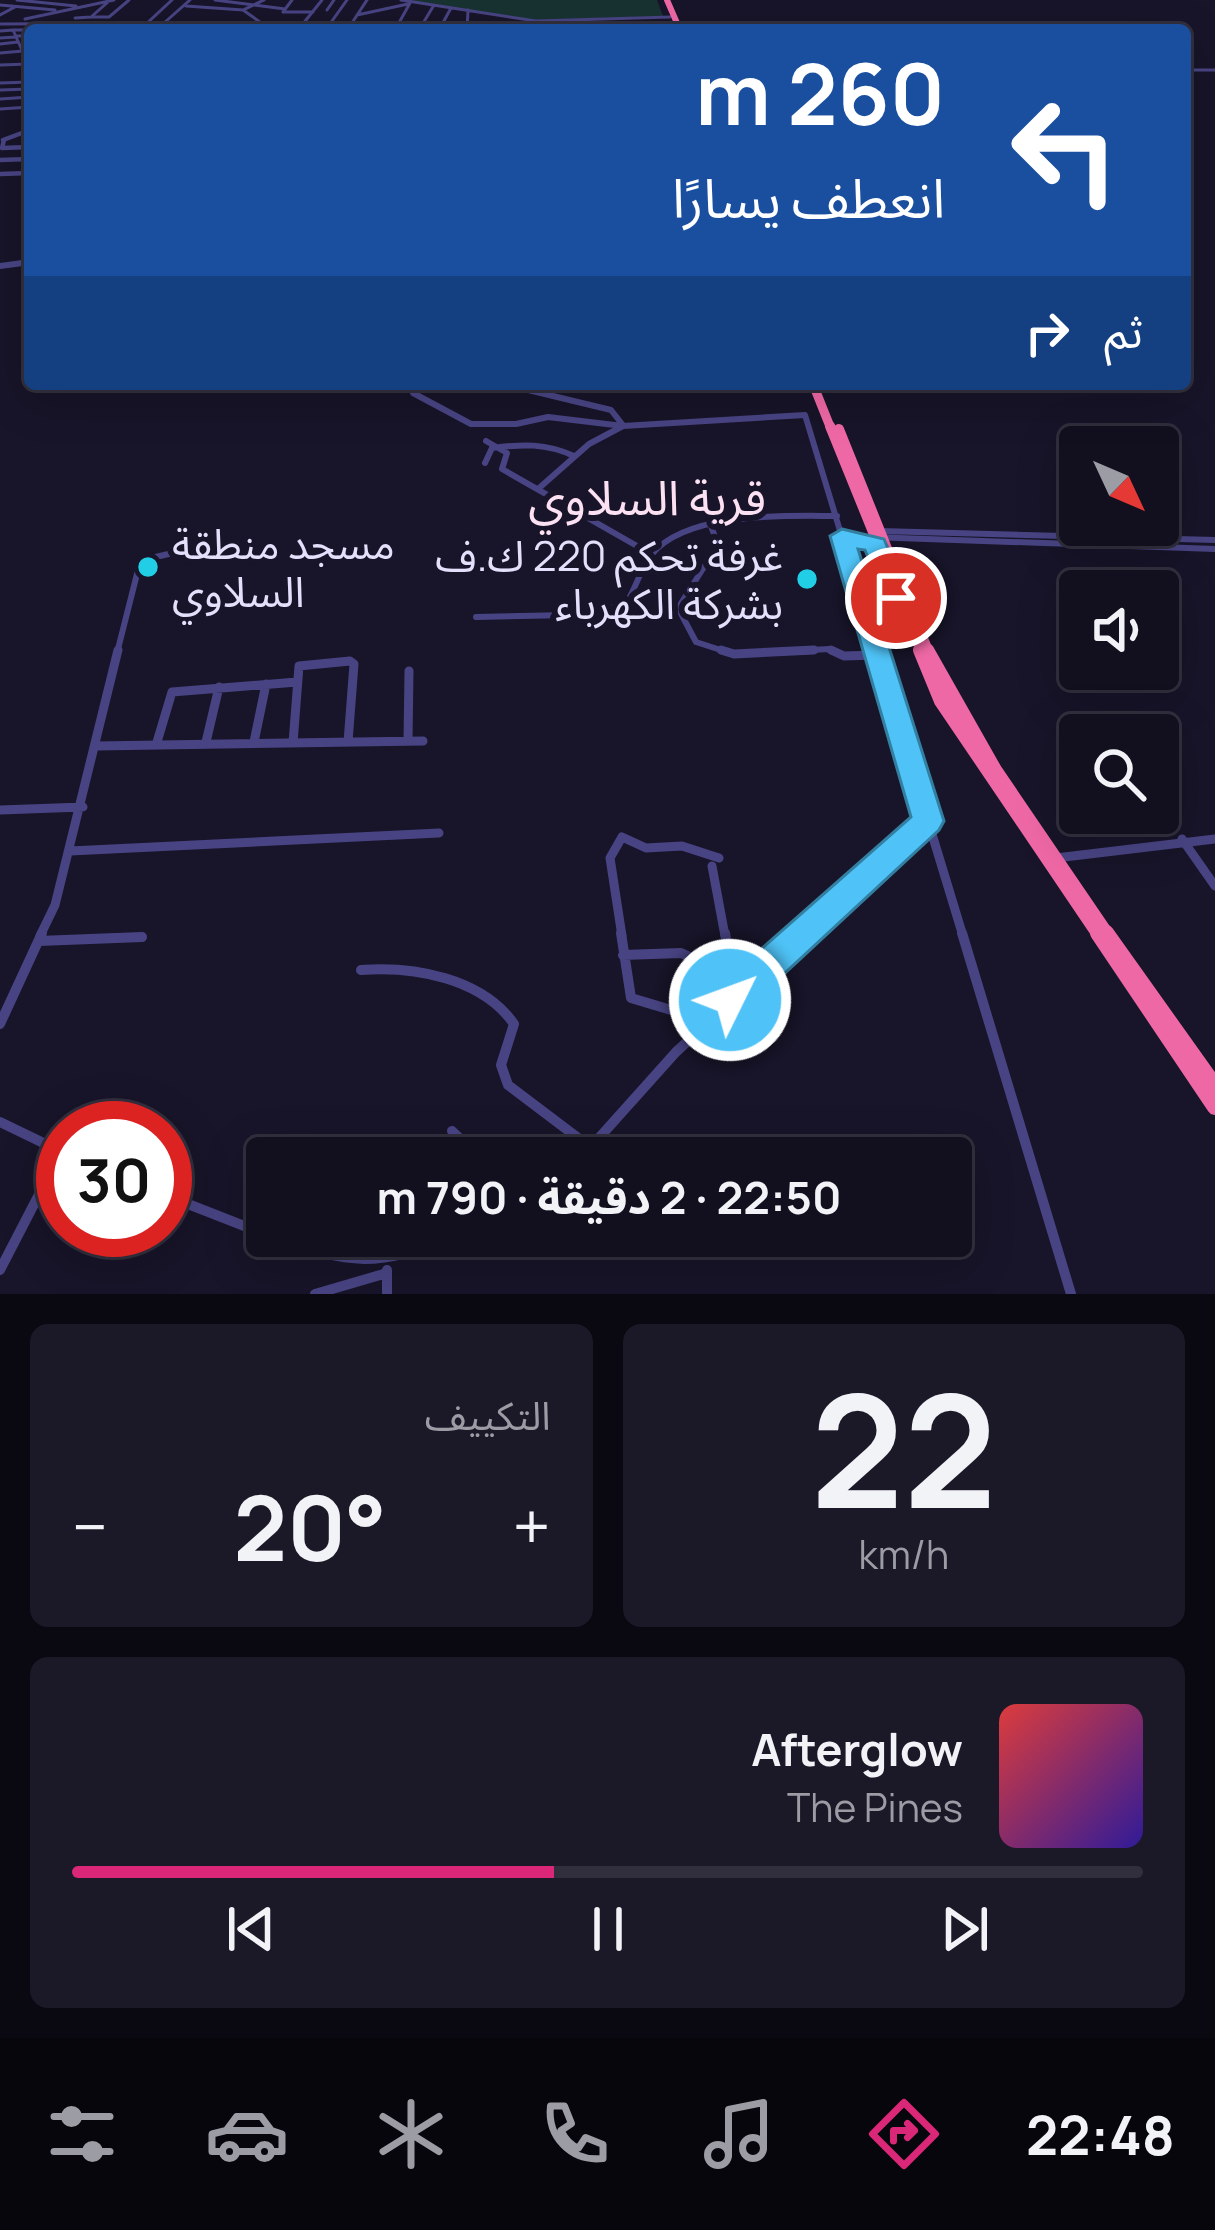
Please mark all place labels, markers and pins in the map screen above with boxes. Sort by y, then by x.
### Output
place label: مسجد منطقة السلاوي [172,514,395,625]
place label: غرفة تحكم 220 ك.ف بشركة الكهرباء [435,526,783,632]
pin [845,547,947,649]
marker: مسجد منطقة السلاوي [135,554,161,580]
marker: غرفة تحكم 220 ك.ف بشركة الكهرباء [794,566,820,592]

